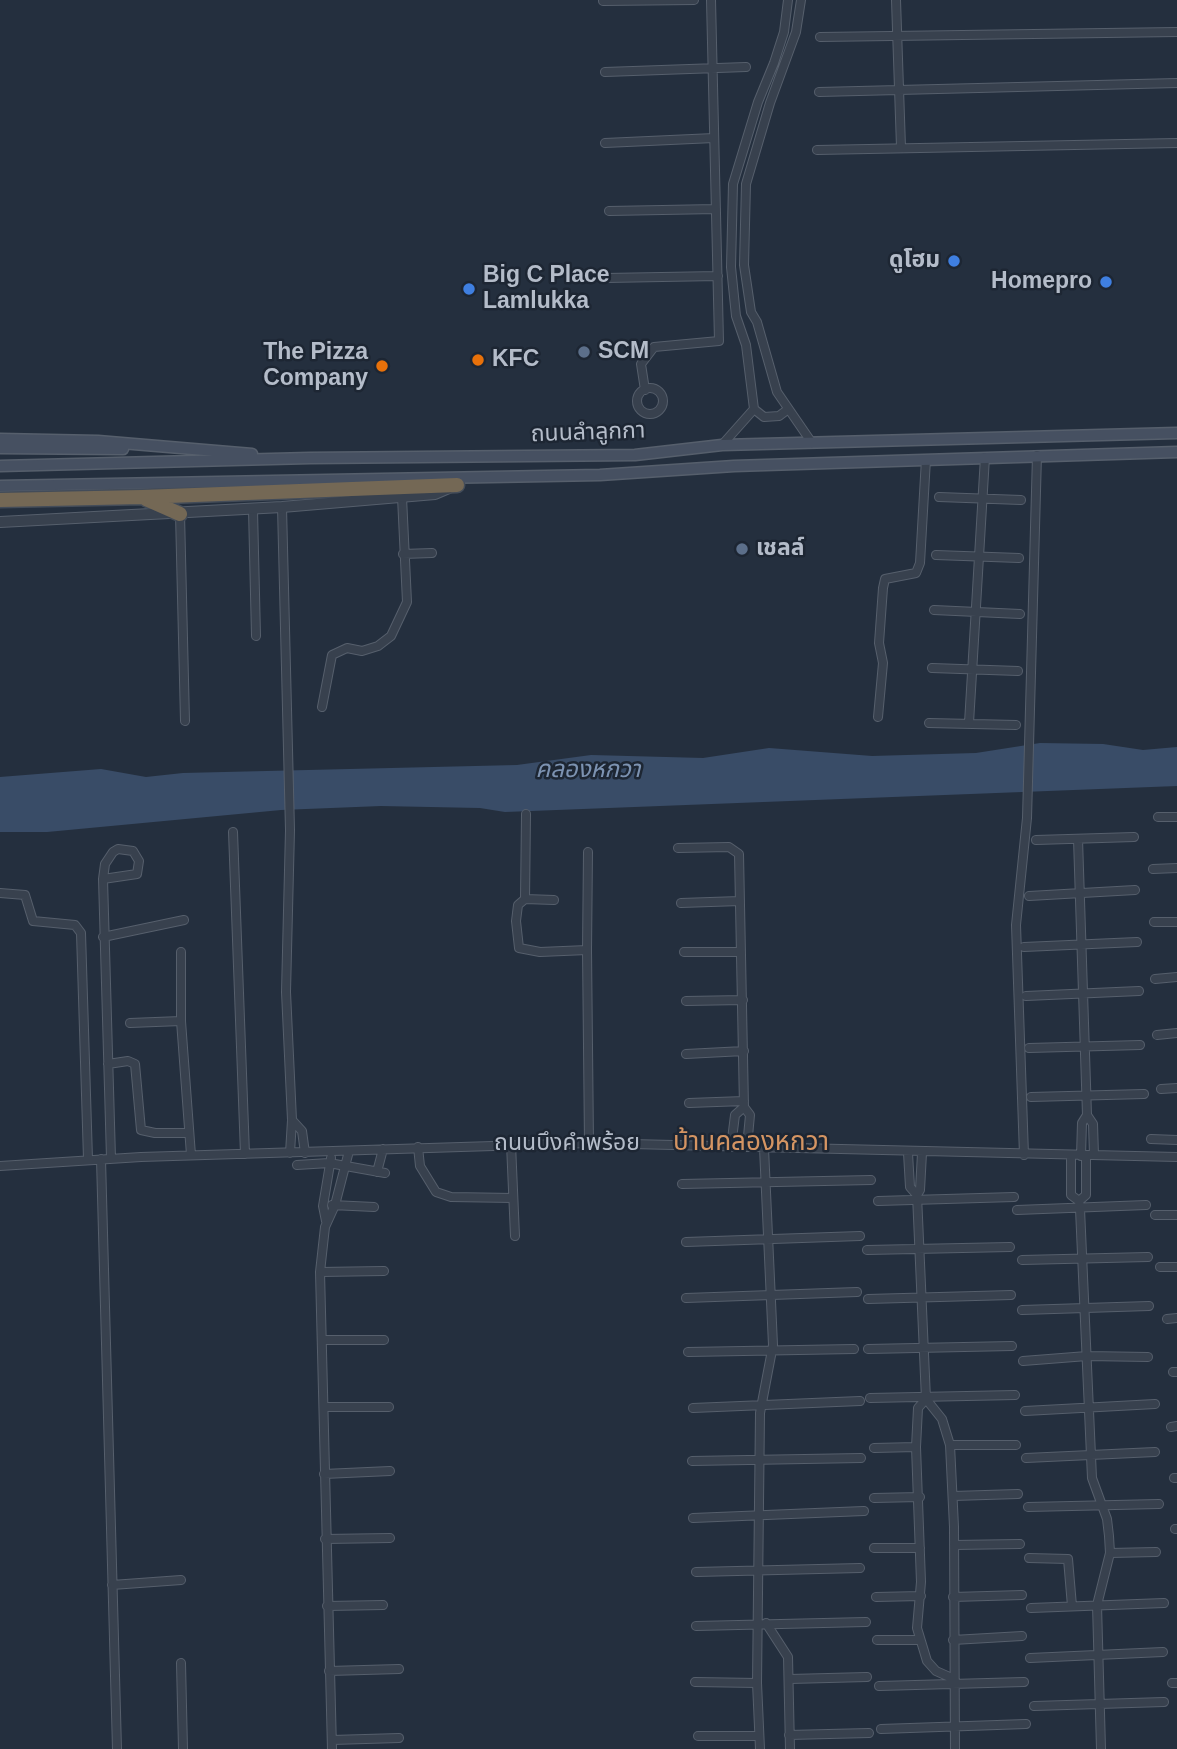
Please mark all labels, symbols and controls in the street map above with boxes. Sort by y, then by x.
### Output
place label: ดูโฮม [889,247,940,275]
marker: ดูโฮม [946,253,962,269]
place label: Big C Place Lamlukka [483,262,610,316]
place label: Homepro [991,268,1092,296]
marker: Homepro [1098,274,1114,290]
marker: Big C Place Lamlukka [461,281,477,297]
place label: SCM [598,338,649,366]
place label: The Pizza Company [263,339,368,393]
marker: SCM [576,344,592,360]
place label: KFC [492,346,539,374]
marker: KFC [470,352,486,368]
marker: The Pizza Company [374,358,390,374]
street label: ถนนลำลูกกา [530,417,646,449]
place label: เชลล์ [756,535,804,563]
marker: เชลล์ [734,541,750,557]
water label: คลองหกวา [535,756,641,784]
district label: บ้านคลองหกวา [673,1127,829,1159]
street label: ถนนบึงคำพร้อย [494,1130,640,1158]

